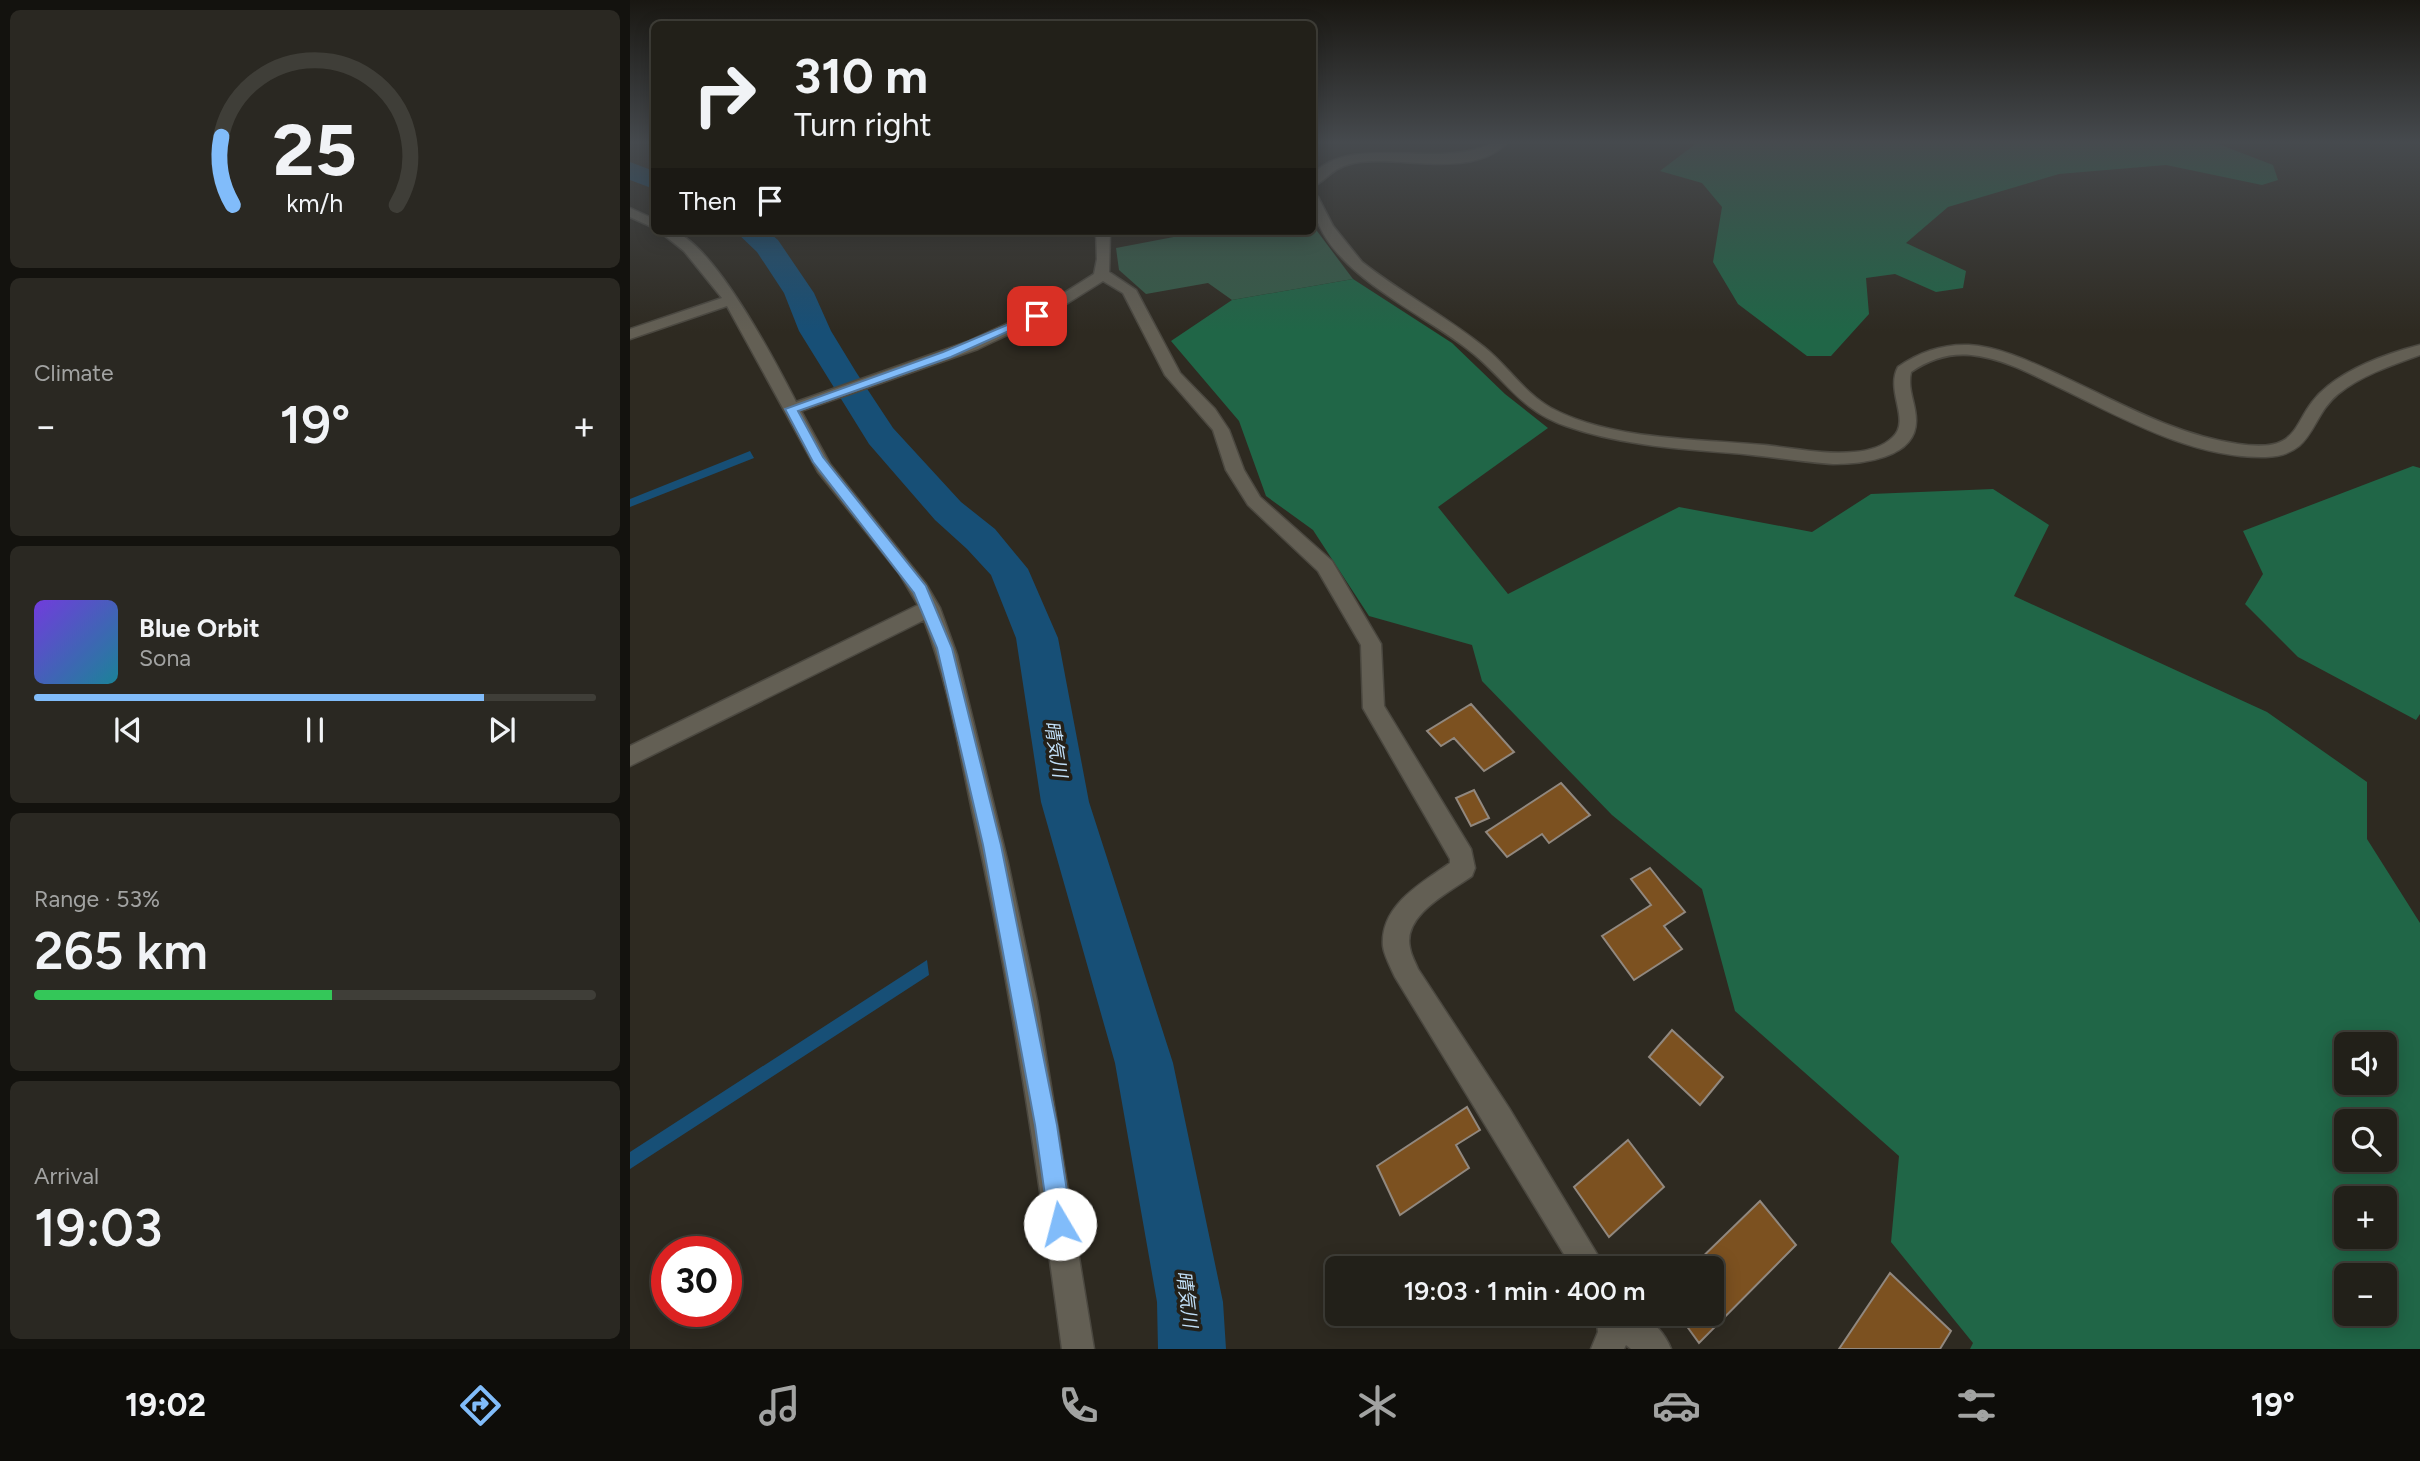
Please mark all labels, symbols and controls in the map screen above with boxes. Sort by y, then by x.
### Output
text: 310 m [794,46,928,105]
icon: right [679,49,770,140]
text: 25 [273,106,357,193]
text: Turn right [794,106,932,144]
icon: arrive [751,182,789,220]
text: Then [679,185,737,217]
text: km/h [286,188,344,218]
pin [1007,286,1067,346]
icon: arrive [1018,297,1056,335]
text: Climate [34,359,113,387]
text: 19° [279,394,351,456]
text: − [34,403,58,449]
text: + [572,403,596,449]
text: Blue Orbit [139,612,260,644]
text: Sona [139,644,191,672]
icon: previous [109,711,147,749]
icon: pause [296,711,334,749]
icon: next [483,711,521,749]
water label: 晴気川 [1040,719,1072,781]
text: Range · 53% [34,885,160,913]
text: 265 km [34,920,208,982]
map controls [2334,1032,2397,1326]
button: sound [2334,1032,2397,1095]
button: search [2334,1109,2397,1172]
text: Arrival [34,1162,99,1190]
button: + [2334,1186,2397,1249]
position arrow [1023,1187,1097,1261]
text: 19:03 [34,1197,163,1259]
speed limit sign: 30 [651,1236,742,1327]
button: − [2334,1263,2397,1326]
water label: 晴気川 [1172,1269,1202,1331]
text: 19:03 · 1 min · 400 m [1403,1275,1646,1307]
icon: directions [456,1381,505,1430]
icon: music [755,1381,804,1430]
icon: phone [1054,1381,1103,1430]
icon: climate [1353,1381,1402,1430]
icon: car [1652,1381,1701,1430]
icon: filters [1952,1381,2001,1430]
text: 19:02 [125,1386,206,1424]
text: 19° [2251,1386,2295,1424]

